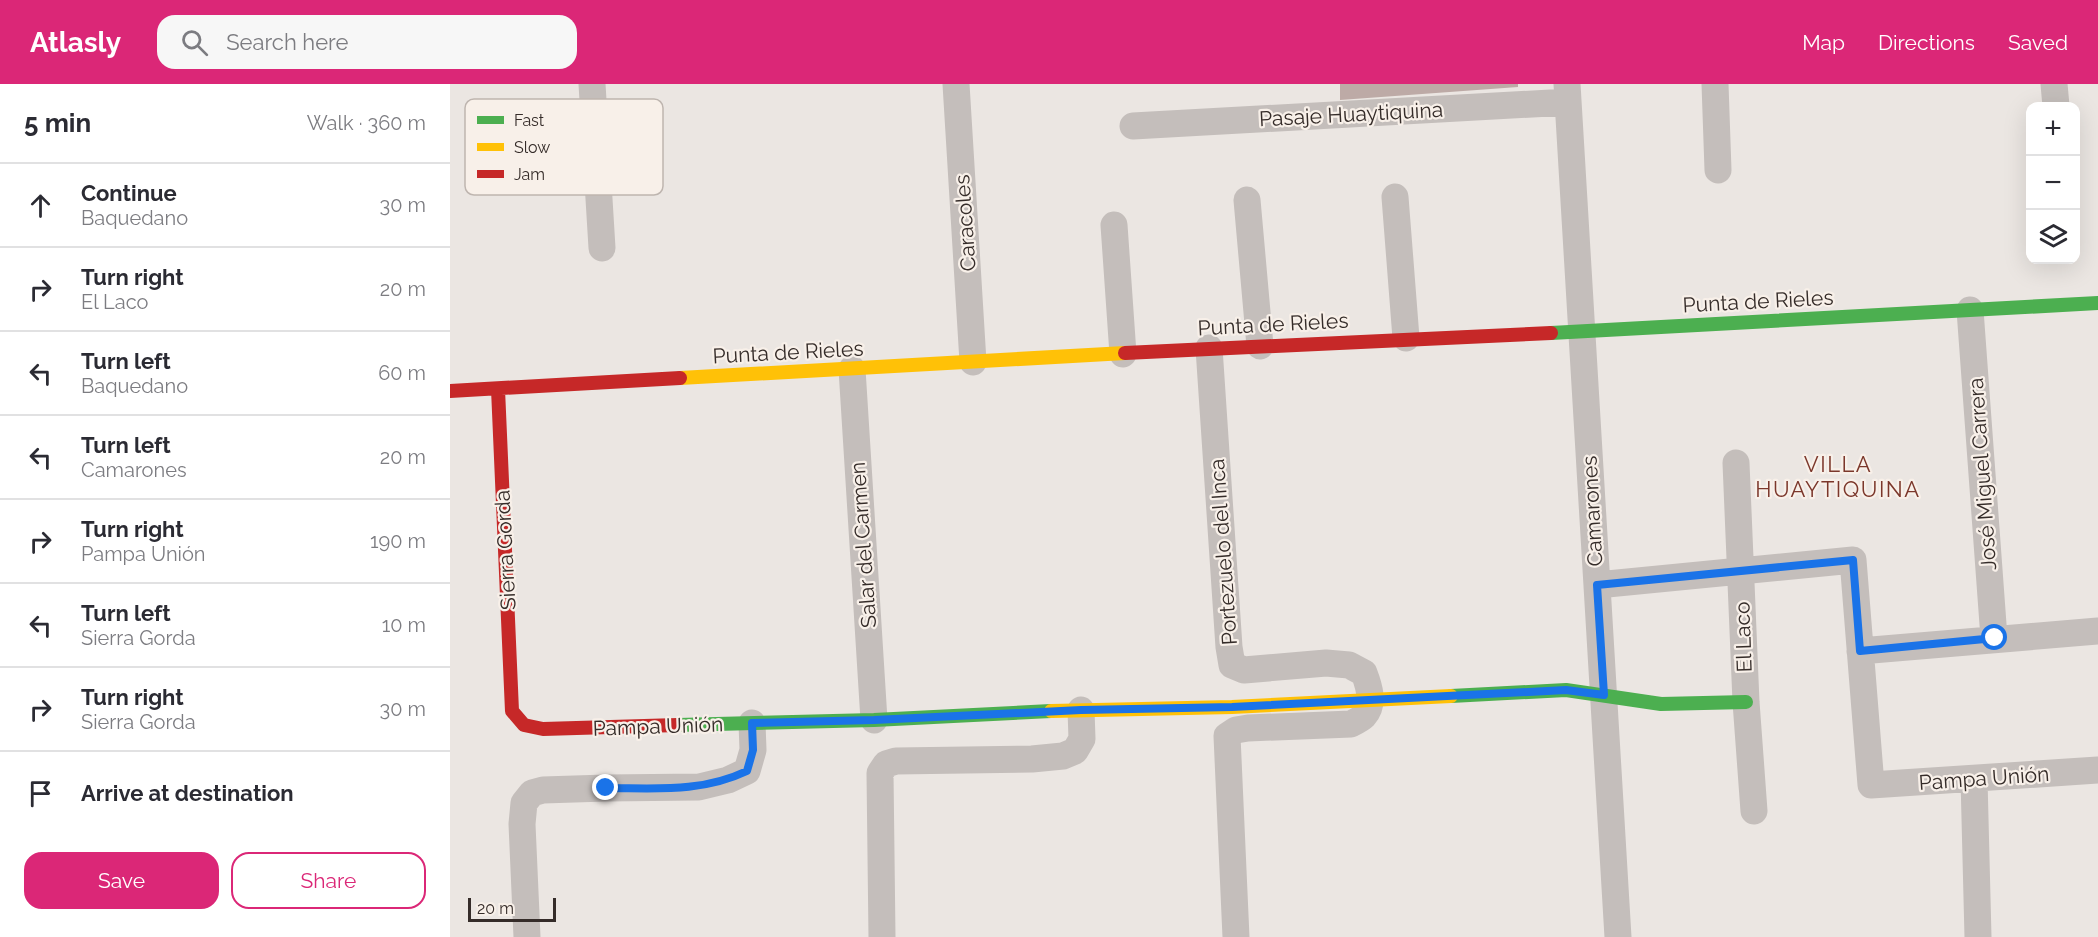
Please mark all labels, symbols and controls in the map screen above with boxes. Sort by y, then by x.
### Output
search box [157,15,577,69]
text: Atlasly [30,26,121,59]
icon: search [178,26,211,59]
text: Search here [226,29,348,55]
text: Map [1802,30,1845,55]
text: Directions [1878,30,1975,55]
text: Saved [2008,30,2068,55]
street label: Pasaje Huaytiquina [1258,97,1444,131]
legend [465,99,663,195]
map controls [2026,102,2080,264]
button: + [2026,102,2080,156]
text: 5 min [24,108,91,138]
text: Walk · 360 m [307,111,426,135]
text: Fast [514,111,545,130]
text: Slow [514,138,550,157]
button: − [2026,156,2080,210]
text: Jam [514,165,545,184]
street label: Caracoles [949,174,981,272]
text: Continue [81,180,177,206]
icon: ahead [24,189,57,222]
text: 30 m [380,193,426,217]
text: Baquedano [81,206,188,230]
button: layers [2026,210,2080,264]
text: Turn right [81,264,184,290]
icon: right [24,273,57,306]
text: 20 m [380,277,426,301]
street label: Punta de Rieles [1682,285,1834,317]
text: El Laco [81,290,148,314]
street label: Punta de Rieles [1197,308,1349,340]
street label: Punta de Rieles [712,336,864,368]
text: Turn left [81,348,171,374]
icon: left [24,357,57,390]
text: 60 m [378,361,426,385]
text: Baquedano [81,374,188,398]
street label: José Miguel Carrera [1963,377,2001,571]
text: Turn left [81,432,171,458]
icon: left [24,441,57,474]
text: 20 m [380,445,426,469]
district label: VILLA HUAYTIQUINA [1755,451,1921,502]
street label: Camarones [1577,455,1607,567]
text: Camarones [81,458,187,482]
street label: Portezuelo del Inca [1204,458,1242,646]
street label: Salar del Carmen [845,461,881,629]
street label: Sierra Gorda [489,489,521,611]
text: Turn right [81,516,184,542]
icon: right [24,525,57,558]
text: 190 m [370,529,426,553]
text: Pampa Unión [81,542,206,566]
text: Turn left [81,600,171,626]
street label: El Laco [1729,601,1757,673]
icon: left [24,609,57,642]
text: 10 m [382,613,426,637]
route start [1981,624,2007,650]
text: Sierra Gorda [81,626,196,650]
text: Turn right [81,684,184,710]
icon: right [24,693,57,726]
text: 30 m [380,697,426,721]
text: Sierra Gorda [81,710,196,734]
street label: Pampa Unión [592,711,724,741]
street label: Pampa Unión [1918,761,2050,795]
route end [592,774,618,800]
icon: arrive [24,777,57,810]
text: Arrive at destination [81,780,294,806]
button: Save [24,852,219,909]
button: Share [231,852,426,909]
scale bar [468,895,556,922]
text: 20 m [477,899,514,918]

